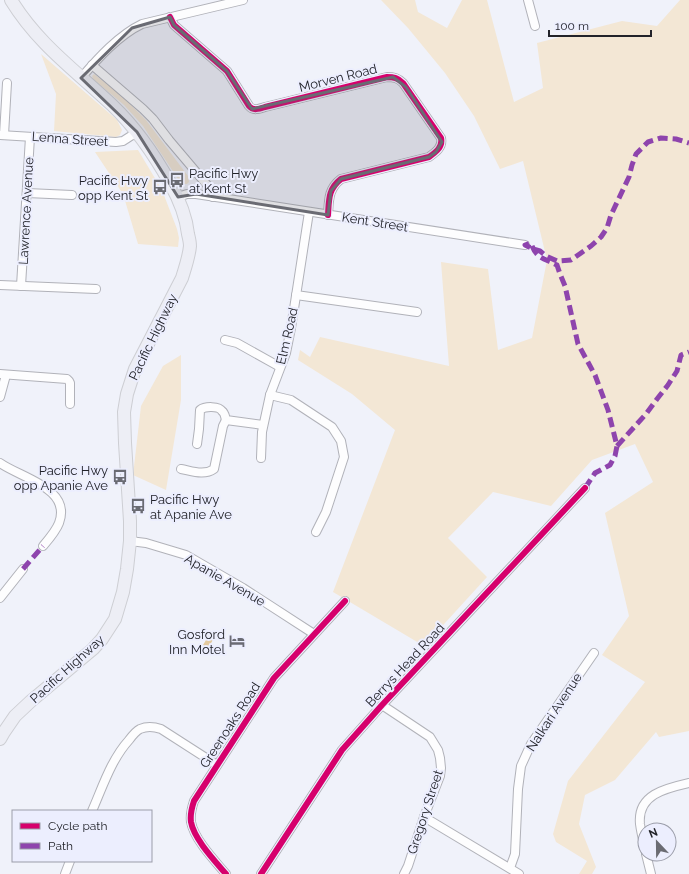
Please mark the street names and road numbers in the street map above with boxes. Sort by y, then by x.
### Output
street label: Morven Road [297,61,379,95]
street label: Lenna Street [31,129,109,149]
street label: Lawrence Avenue [16,156,36,265]
street label: Kent Street [341,209,410,235]
street label: Pacific Highway [126,291,180,383]
street label: Elm Road [273,306,301,366]
street label: Apanie Avenue [182,551,268,609]
street label: Berrys Head Road [362,620,448,710]
street label: Pacific Highway [27,632,107,706]
street label: Nalkari Avenue [523,670,585,754]
street label: Greenoaks Road [197,679,263,771]
street label: Gregory Street [404,767,446,856]

